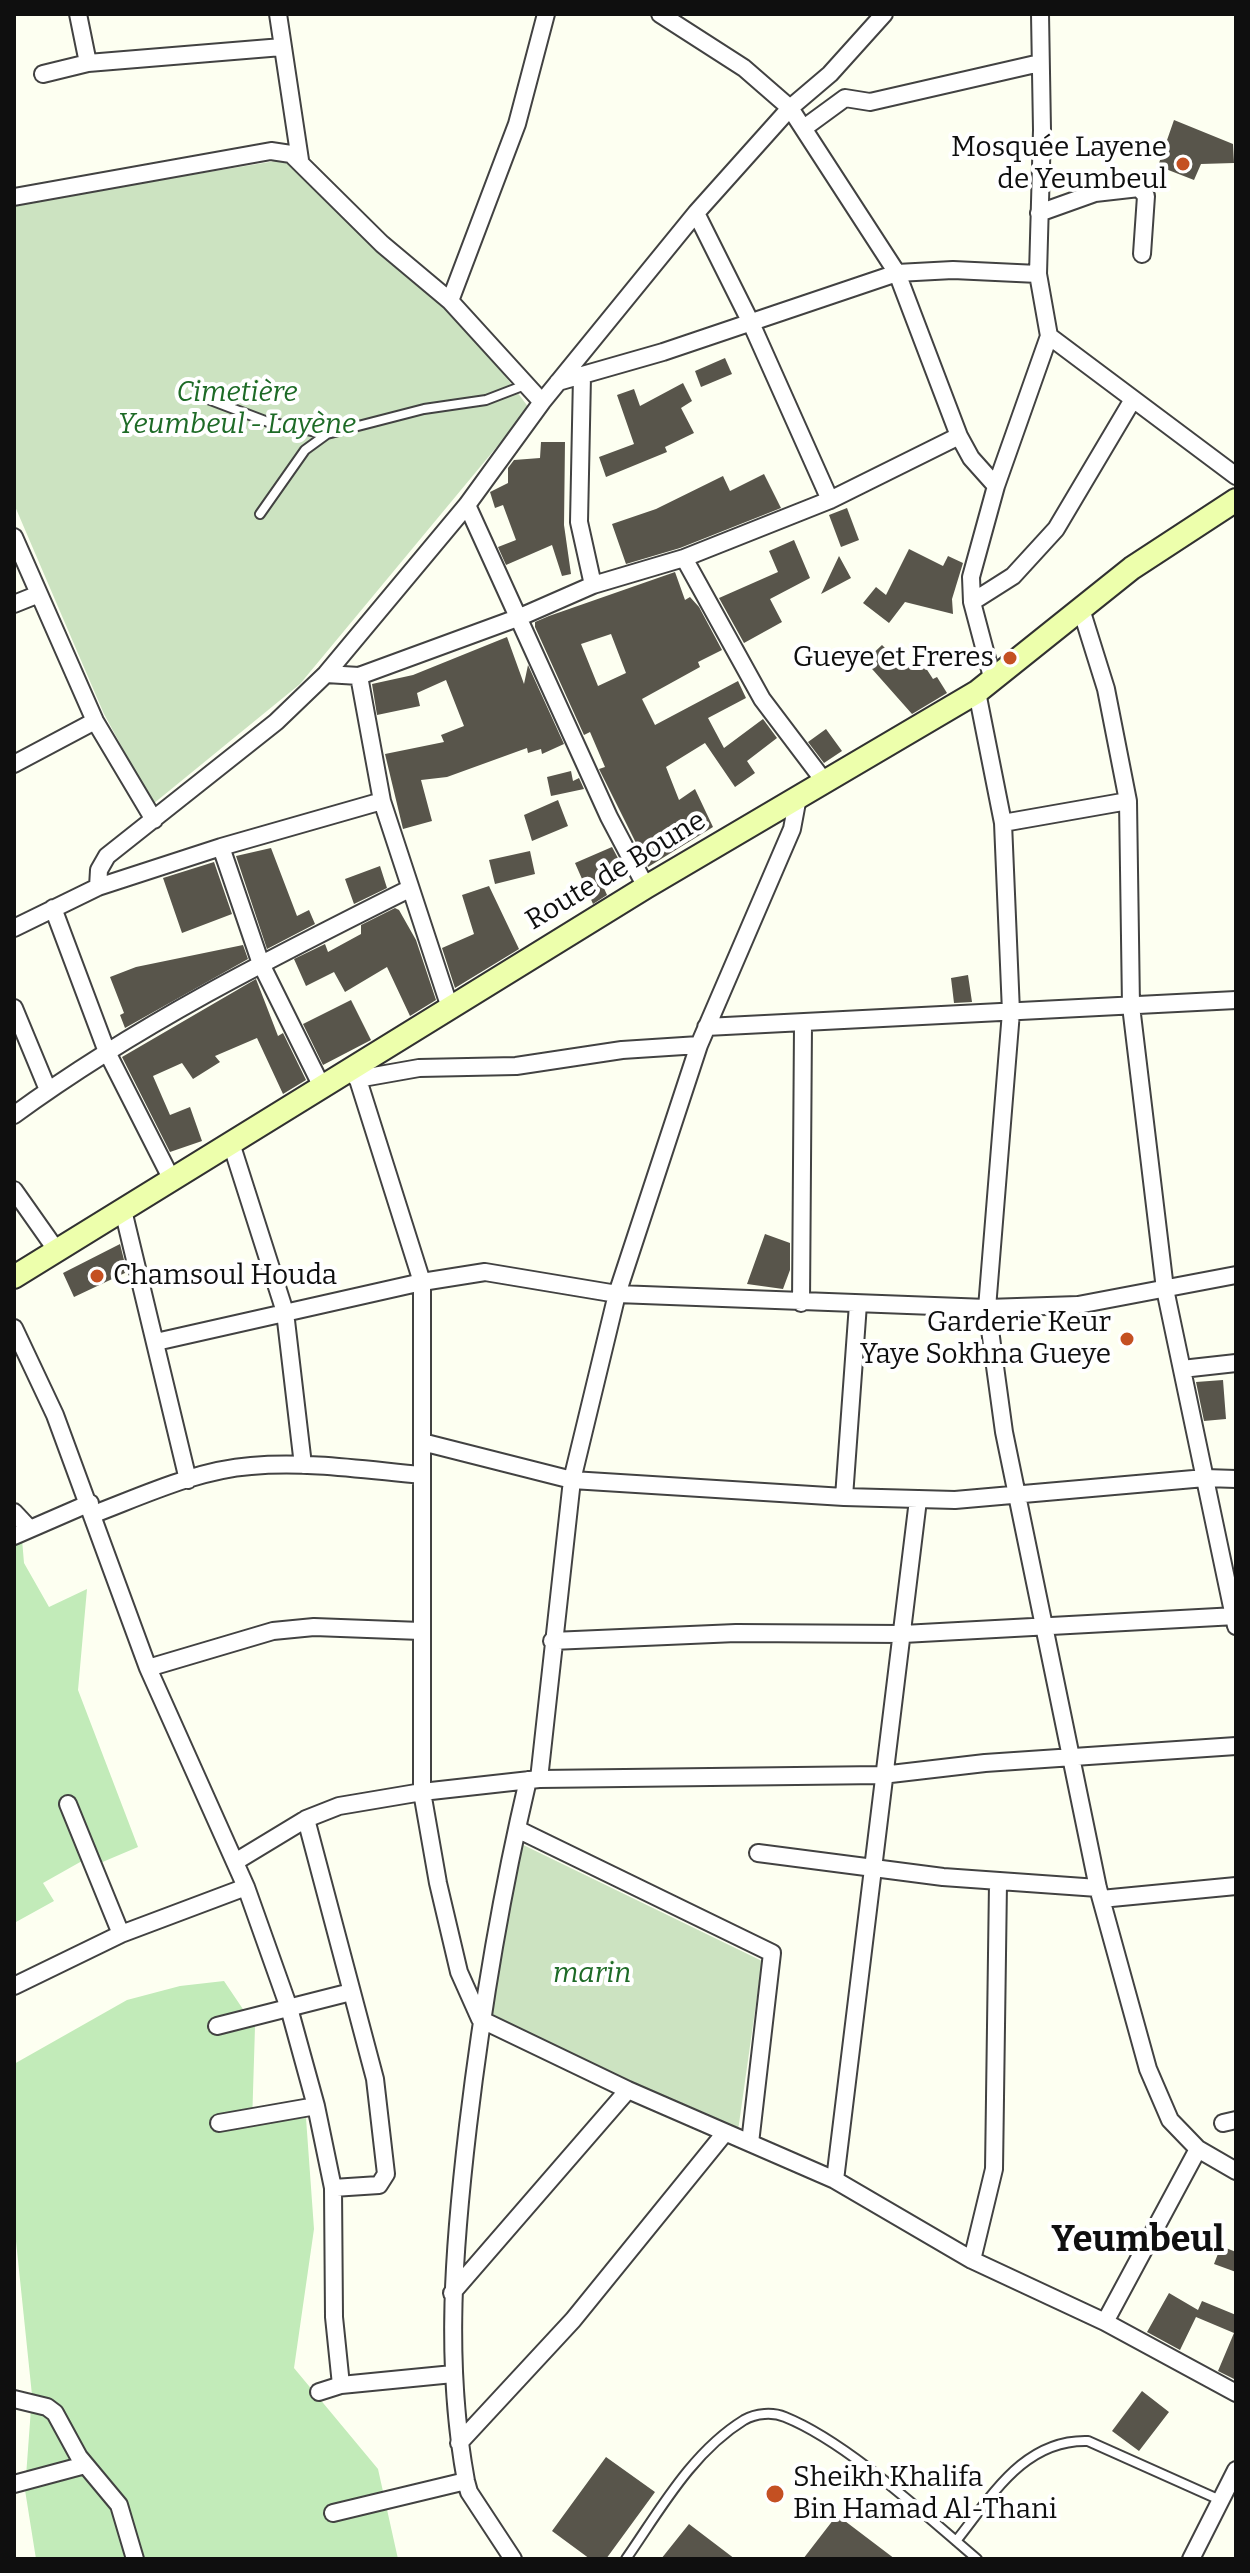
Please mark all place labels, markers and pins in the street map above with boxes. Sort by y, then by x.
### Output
place label: Mosquée Layene de Yeumbeul [951,131,1167,197]
marker: Mosquée Layene de Yeumbeul [1174,155,1192,173]
place label: Gueye et Freres [793,641,994,675]
marker: Gueye et Freres [1001,649,1019,667]
place label: Chamsoul Houda [113,1259,337,1293]
marker: Chamsoul Houda [88,1267,106,1285]
place label: Garderie Keur Yaye Sokhna Gueye [860,1306,1111,1372]
marker: Garderie Keur Yaye Sokhna Gueye [1118,1330,1136,1348]
place label: Sheikh Khalifa Bin Hamad Al-Thani [793,2461,1057,2527]
marker: Sheikh Khalifa Bin Hamad Al-Thani [764,2483,786,2505]

